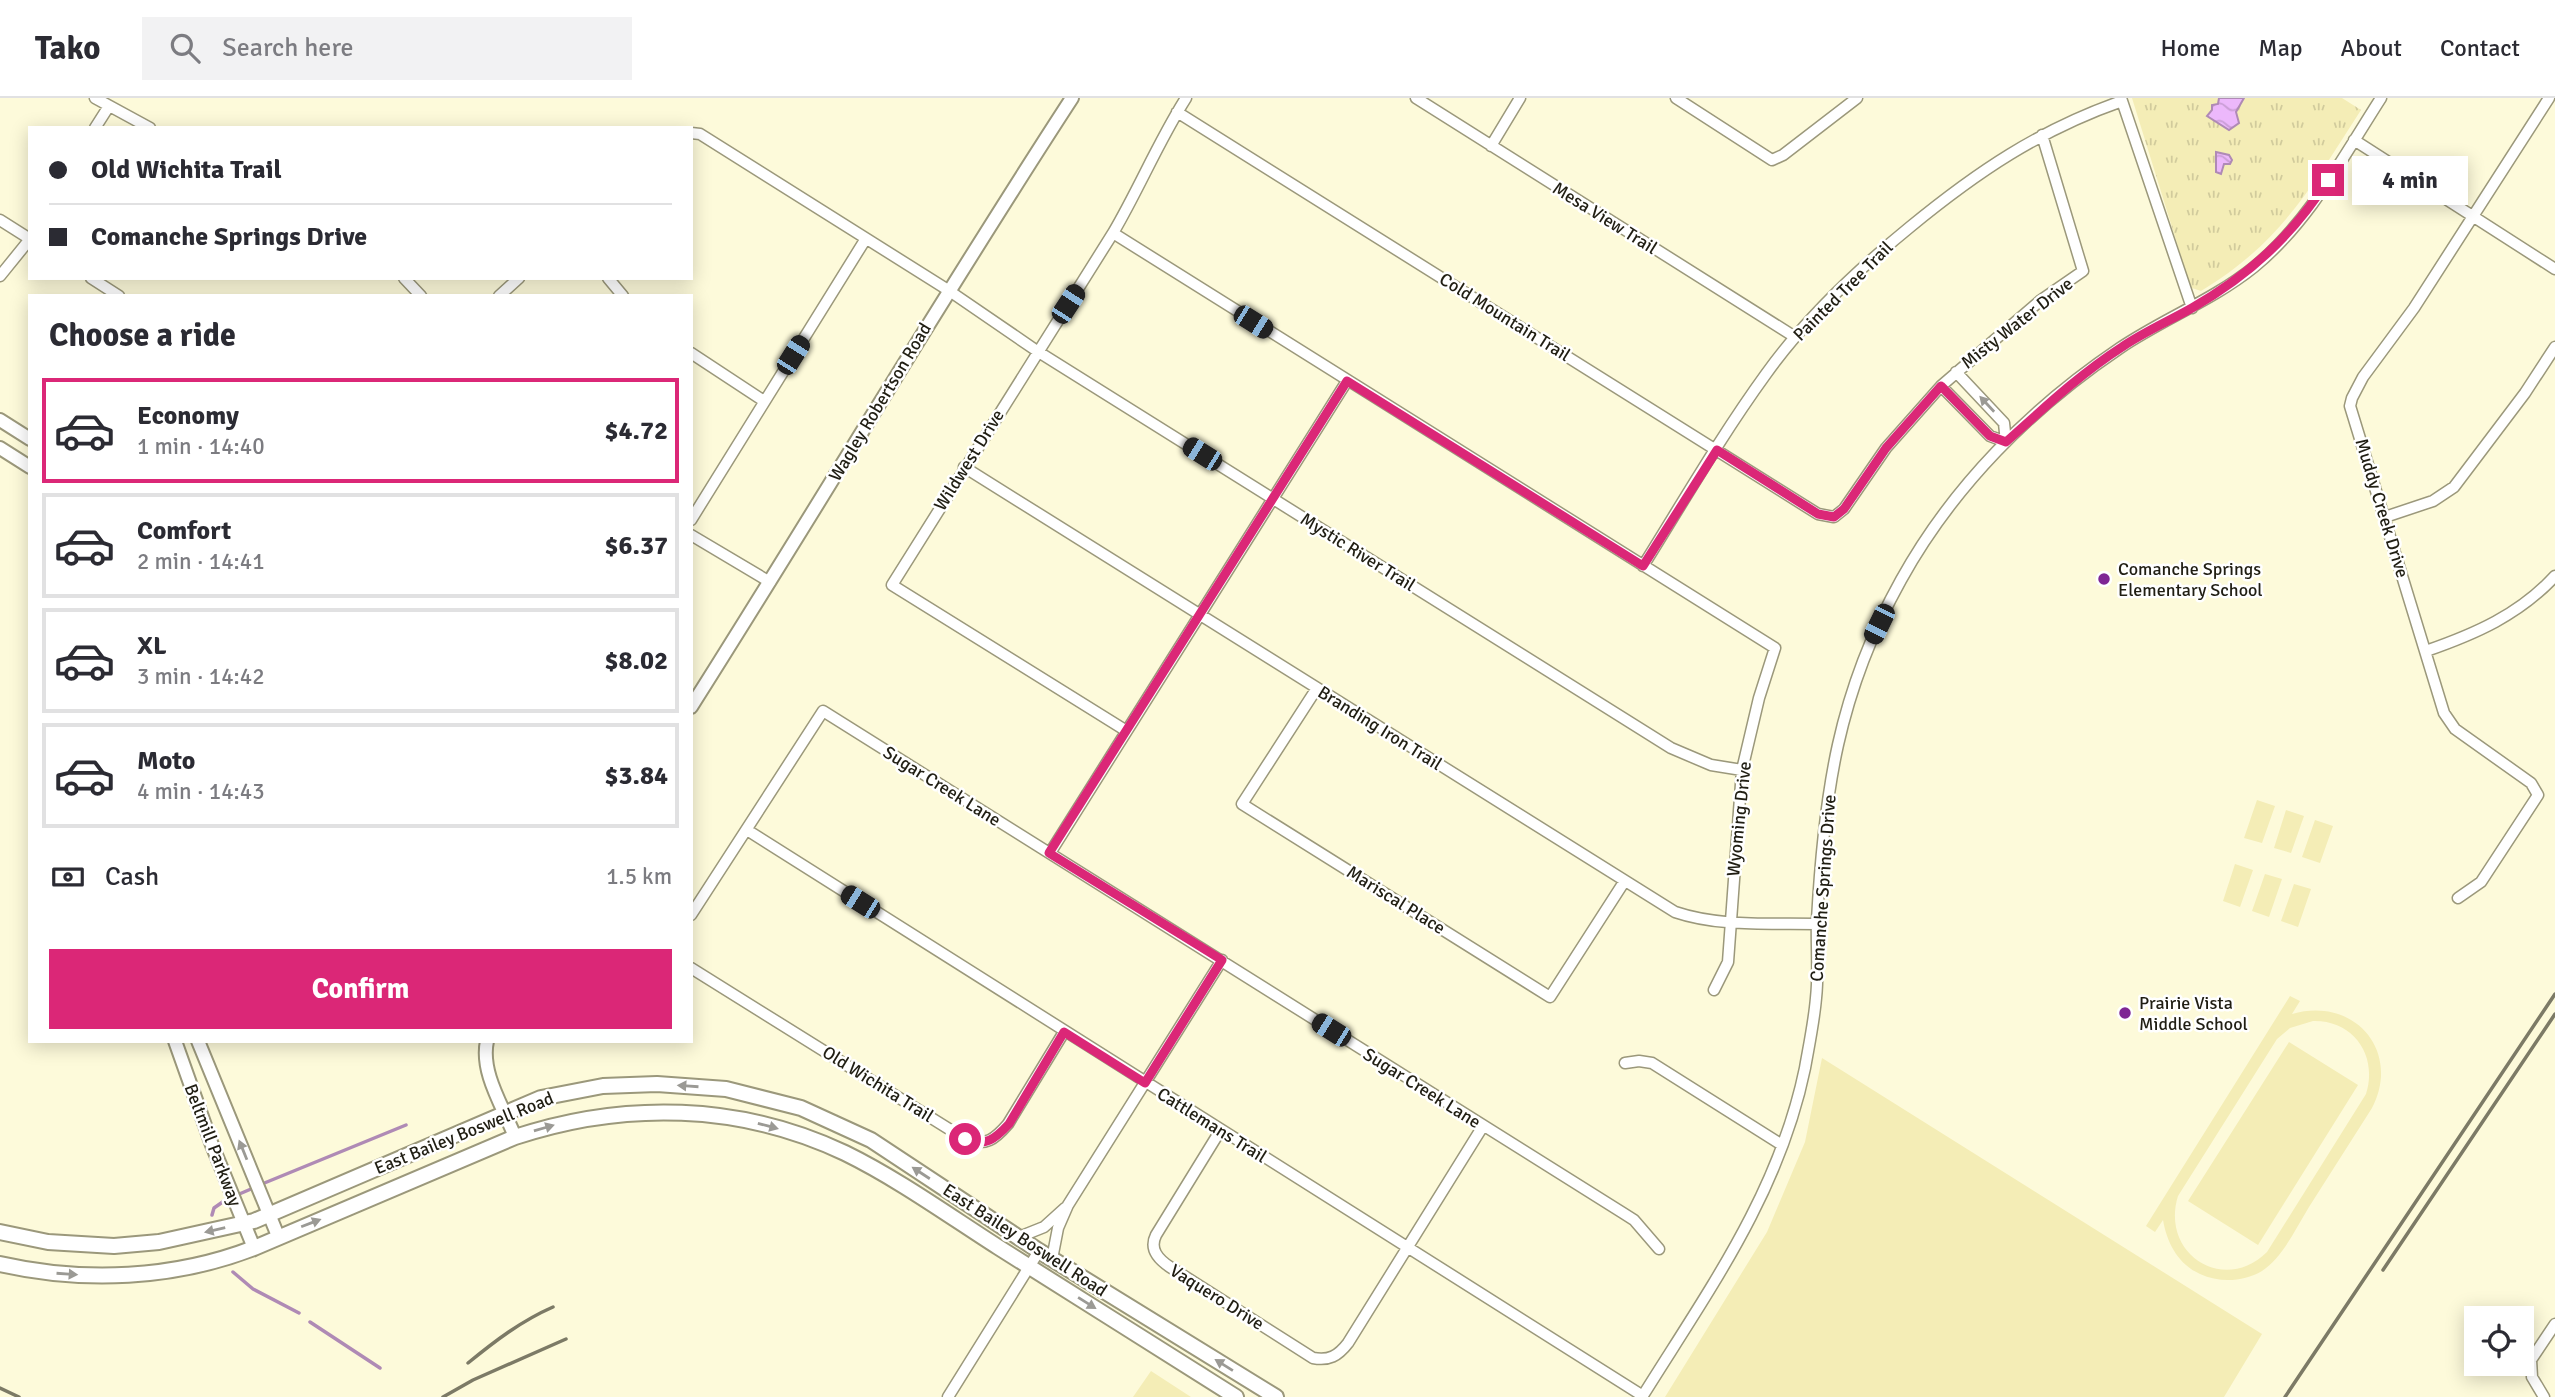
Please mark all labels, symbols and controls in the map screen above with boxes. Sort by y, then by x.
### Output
search box [142,17,632,80]
text: Tako [35,28,100,69]
icon: search [166,29,204,67]
text: Search here [222,32,353,64]
text: Home [2160,33,2220,63]
text: Map [2258,33,2303,63]
text: About [2341,33,2402,63]
text: Contact [2440,33,2520,63]
text: Old Wichita Trail [91,154,282,186]
callout: 4 min [2352,155,2468,204]
route end [2312,164,2344,196]
text: 4 min [2382,166,2438,195]
street label: Mesa View Trail [1549,177,1661,259]
text: Comanche Springs Drive [91,221,367,253]
street label: Painted Tree Trail [1788,236,1898,346]
street label: Cold Mountain Trail [1435,268,1575,366]
street label: Misty Water Drive [1957,273,2077,373]
car [1048,281,1089,327]
car [1230,302,1277,342]
text: Choose a ride [49,316,236,355]
street label: Wagley Robertson Road [824,319,936,485]
car [773,332,814,378]
one-way arrow [1978,396,1995,413]
icon: car [53,399,116,462]
text: Economy [137,400,239,432]
street label: Wildwest Drive [929,405,1009,515]
text: $4.72 [604,415,668,447]
text: 1 min · 14:40 [137,432,265,461]
car [1179,434,1226,474]
street label: Muddy Creek Drive [2350,436,2414,580]
street label: Mystic River Trail [1296,508,1420,596]
icon: car [53,514,116,577]
text: Comfort [137,515,231,547]
text: $6.37 [604,530,668,562]
text: 2 min · 14:41 [137,547,265,576]
place label: Comanche Springs Elementary School [2118,558,2263,601]
marker: Comanche Springs Elementary School [2096,571,2112,587]
car [1861,601,1898,647]
icon: car [53,629,116,692]
text: XL [137,630,167,662]
text: $8.02 [604,645,668,677]
text: 3 min · 14:42 [137,662,265,691]
street label: Branding Iron Trail [1314,681,1446,775]
street label: Sugar Creek Lane [879,741,1005,831]
icon: car [53,744,116,807]
text: Moto [137,745,195,777]
text: $3.84 [604,760,668,792]
street label: Wyoming Drive [1722,760,1756,878]
text: 4 min · 14:43 [137,777,265,806]
street label: Comanche Springs Drive [1805,794,1841,982]
icon: cash [49,858,87,896]
text: Cash [105,861,159,893]
street label: Mariscal Place [1343,861,1449,939]
text: 1.5 km [606,862,672,891]
car [837,882,884,922]
button: Confirm [49,949,672,1029]
place label: Prairie Vista Middle School [2139,992,2248,1035]
marker: Prairie Vista Middle School [2117,1005,2133,1021]
car [1308,1010,1355,1050]
street label: Old Wichita Trail [818,1041,938,1127]
street label: Sugar Creek Lane [1359,1043,1485,1133]
one-way arrow [677,1080,699,1091]
street label: Beltmill Parkway [180,1081,247,1210]
street label: Cattlemans Trail [1153,1082,1271,1168]
street label: East Bailey Boswell Road [371,1087,557,1179]
one-way arrow [758,1121,779,1131]
one-way arrow [533,1122,554,1132]
route start [949,1123,981,1155]
one-way arrow [237,1140,249,1160]
one-way arrow [911,1166,931,1179]
street label: East Bailey Boswell Road [939,1179,1111,1301]
one-way arrow [300,1218,321,1229]
one-way arrow [204,1224,226,1235]
street label: Vaquero Drive [1166,1259,1268,1335]
one-way arrow [57,1269,79,1280]
one-way arrow [1078,1296,1096,1310]
map controls [2464,1306,2534,1376]
button: locate [2464,1306,2534,1376]
one-way arrow [1215,1359,1234,1372]

